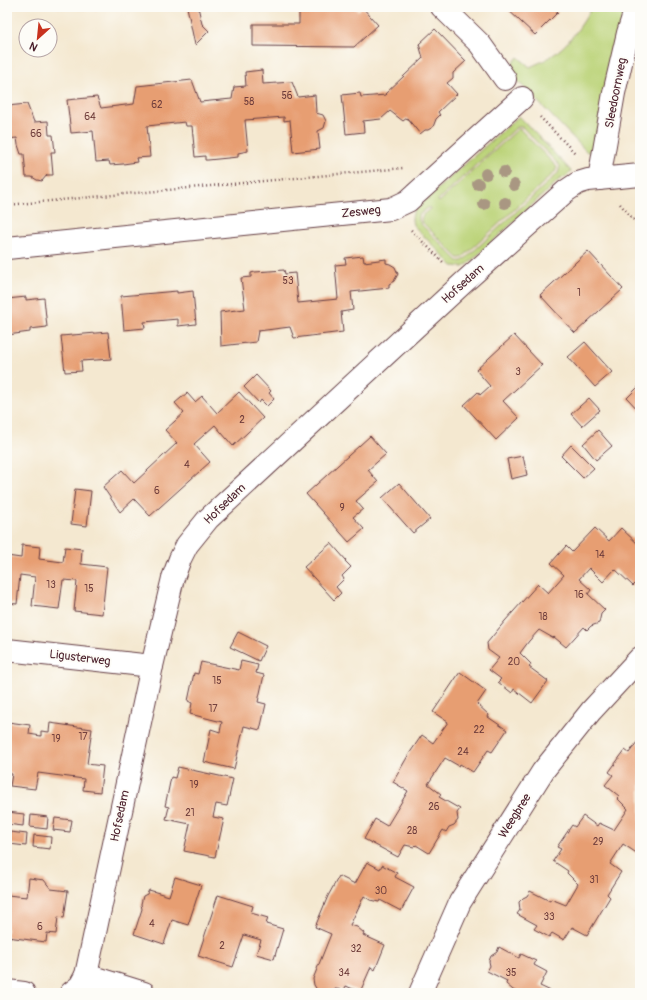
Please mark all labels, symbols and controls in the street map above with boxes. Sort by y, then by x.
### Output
north arrow [18,18,58,58]
text: N [27,39,40,54]
street label: Sleedoornweg [602,57,630,129]
house number: 56 [281,90,293,102]
house number: 58 [244,96,254,108]
house number: 62 [151,99,163,111]
house number: 64 [84,111,96,123]
house number: 66 [30,128,42,140]
street label: Zesweg [341,202,381,222]
street label: Hofsedam [439,261,488,307]
house number: 53 [283,275,294,287]
house number: 1 [577,287,581,299]
house number: 3 [515,366,521,378]
house number: 2 [239,414,245,426]
house number: 4 [184,459,190,471]
street label: Hofsedam [201,480,249,528]
house number: 6 [154,485,160,497]
house number: 9 [339,502,345,514]
house number: 14 [595,549,605,561]
house number: 13 [46,579,56,591]
house number: 15 [84,583,94,595]
house number: 16 [574,589,584,601]
house number: 18 [539,611,547,623]
street label: Ligusterweg [49,647,111,669]
house number: 20 [508,656,520,668]
house number: 15 [212,675,222,687]
house number: 17 [208,703,218,715]
house number: 22 [473,724,485,736]
house number: 17 [78,731,88,743]
house number: 19 [51,733,61,745]
house number: 24 [457,746,469,758]
house number: 19 [189,779,199,791]
street label: Hofsedam [107,789,133,843]
street label: Weegbree [495,791,535,841]
house number: 26 [428,801,440,813]
house number: 21 [185,807,195,819]
house number: 28 [407,825,417,837]
house number: 29 [593,836,603,848]
house number: 31 [589,874,599,886]
house number: 30 [375,885,387,897]
house number: 33 [543,911,555,923]
house number: 4 [149,918,155,930]
house number: 6 [37,921,43,933]
house number: 2 [219,940,225,952]
house number: 32 [350,943,362,955]
house number: 34 [338,967,350,979]
house number: 35 [506,967,517,979]

